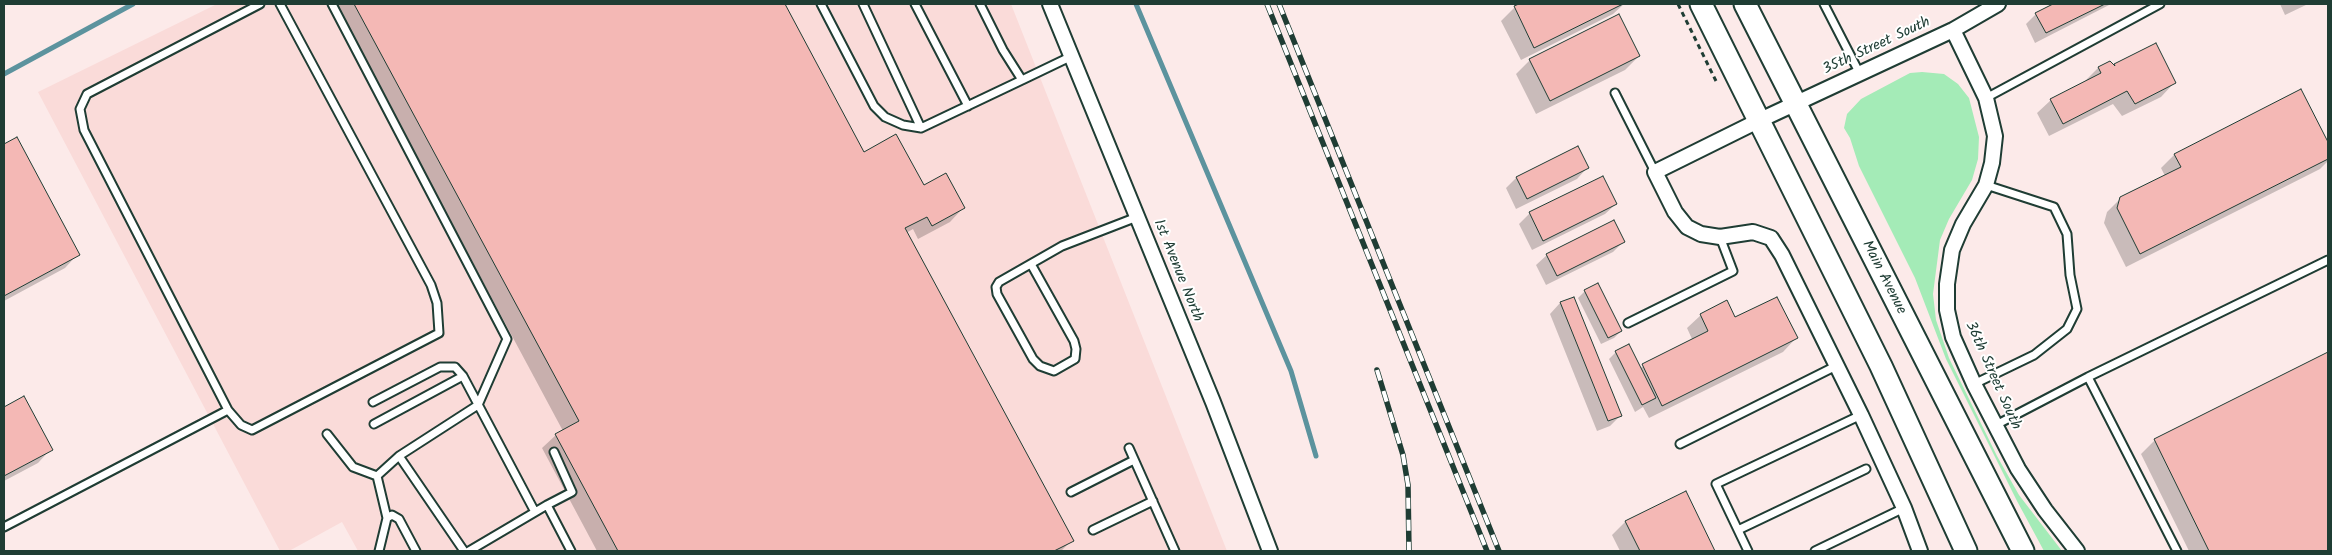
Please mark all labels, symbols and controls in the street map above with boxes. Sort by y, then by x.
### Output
street label: 35th Street South [1820,14,1934,80]
street label: 1st Avenue North [1148,217,1206,325]
street label: Main Avenue [1857,238,1909,318]
street label: 36th Street South [1960,319,2024,433]

